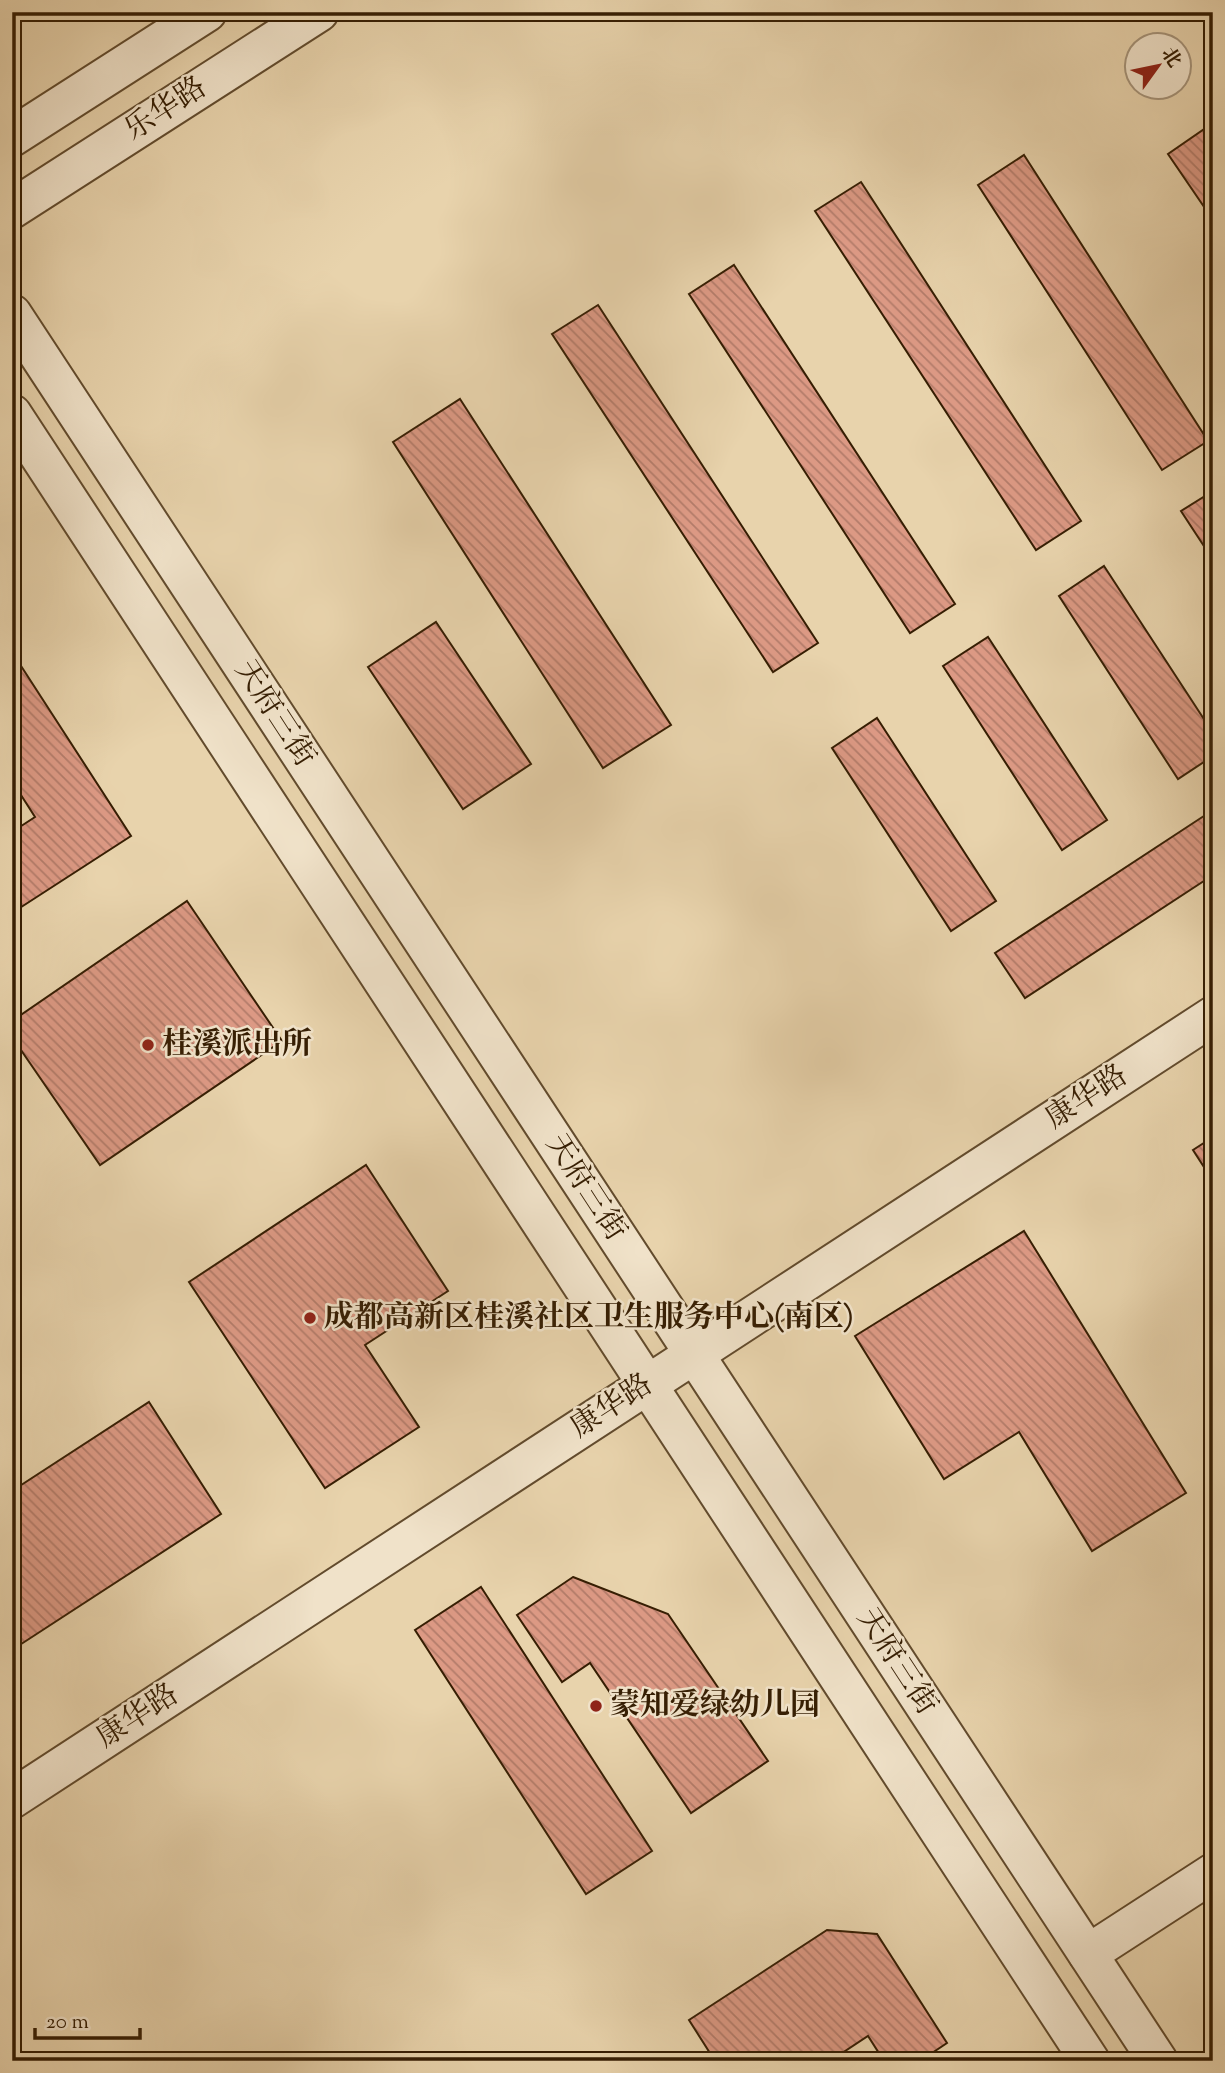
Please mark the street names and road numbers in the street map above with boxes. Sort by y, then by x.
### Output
street label: 乐华路 [117,67,215,153]
street label: 天府三街 [223,652,325,776]
street label: 康华路 [1038,1055,1136,1141]
street label: 天府三街 [534,1126,636,1250]
street label: 康华路 [563,1364,661,1450]
street label: 天府三街 [845,1600,947,1724]
street label: 康华路 [89,1674,187,1760]

